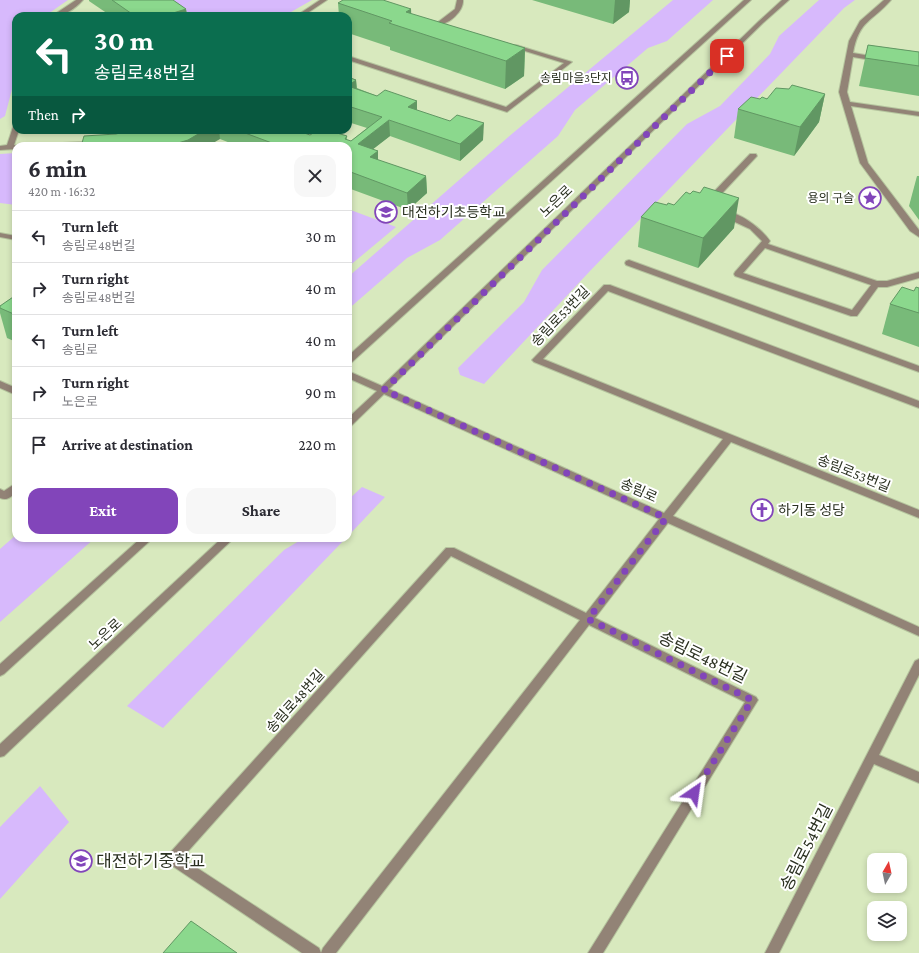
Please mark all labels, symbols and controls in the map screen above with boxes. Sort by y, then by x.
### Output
text: 30 m [94,25,154,56]
icon: left [28,28,80,80]
pin [710,39,744,73]
icon: arrive [716,45,738,67]
text: 송림로48번길 [94,63,196,83]
bus stop icon: 송림마을3단지 [614,65,640,91]
place label: 송림마을3단지 [540,71,612,85]
icon: right [67,104,89,126]
text: Then [28,107,59,123]
text: 6 min [28,155,87,182]
button: close [294,155,336,197]
street label: 노은로 [537,182,576,220]
text: 420 m · 16:32 [28,184,95,199]
place icon: 용의 구슬 [857,185,883,211]
place label: 용의 구슬 [808,191,854,205]
school or university icon: 대전하기초등학교 [373,199,399,225]
place label: 대전하기초등학교 [402,204,505,220]
text: Turn left [62,219,118,235]
icon: left [28,226,50,248]
text: 30 m [306,229,336,245]
text: 송림로48번길 [62,238,135,253]
text: Turn right [62,271,129,287]
icon: right [28,278,50,300]
text: 40 m [305,281,336,297]
street label: 송림로53번길 [527,283,593,349]
text: 송림로48번길 [62,290,135,305]
text: Turn left [62,323,118,339]
icon: left [28,330,50,352]
text: 40 m [305,333,336,349]
text: 송림로 [62,342,98,357]
text: Turn right [62,375,129,391]
icon: right [28,382,50,404]
text: 90 m [305,385,336,401]
text: 노은로 [62,394,98,409]
icon: arrive [28,434,50,456]
text: Arrive at destination [62,437,193,453]
text: 220 m [298,437,336,453]
street label: 송림로53번길 [815,451,893,495]
street label: 송림로 [618,475,660,505]
button: Exit [28,488,178,534]
button: Share [186,488,336,534]
church icon: 하기동 성당 [749,497,775,523]
place label: 하기동 성당 [778,502,845,518]
street label: 노은로 [85,615,125,653]
street label: 송림로48번길 [655,628,750,687]
street label: 송림로48번길 [263,666,327,736]
position arrow [673,772,715,814]
street label: 송림로54번길 [776,801,836,894]
school or university icon: 대전하기중학교 [68,848,94,874]
place label: 대전하기중학교 [96,852,205,871]
north arrow [867,853,907,893]
map controls [867,853,907,941]
button: layers [867,901,907,941]

